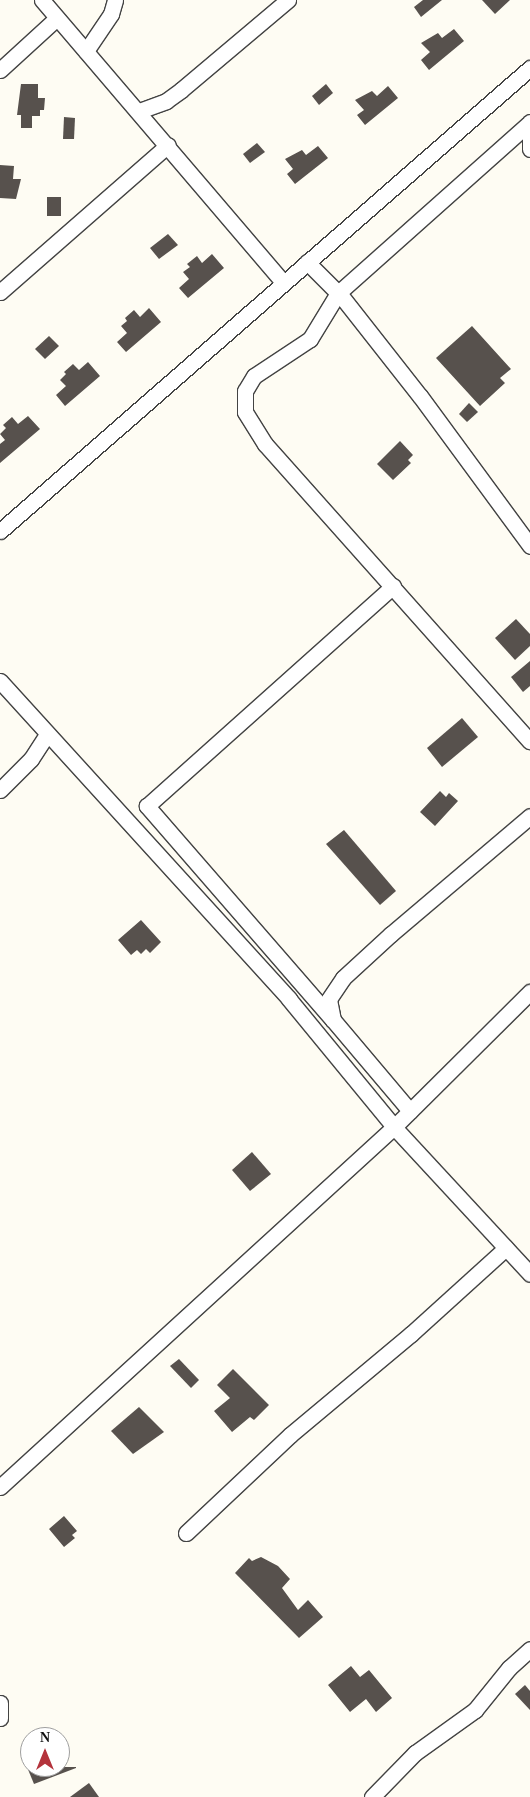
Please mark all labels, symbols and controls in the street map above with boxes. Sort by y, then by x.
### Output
north arrow [20,1727,70,1777]
text: N [40,1730,50,1745]

